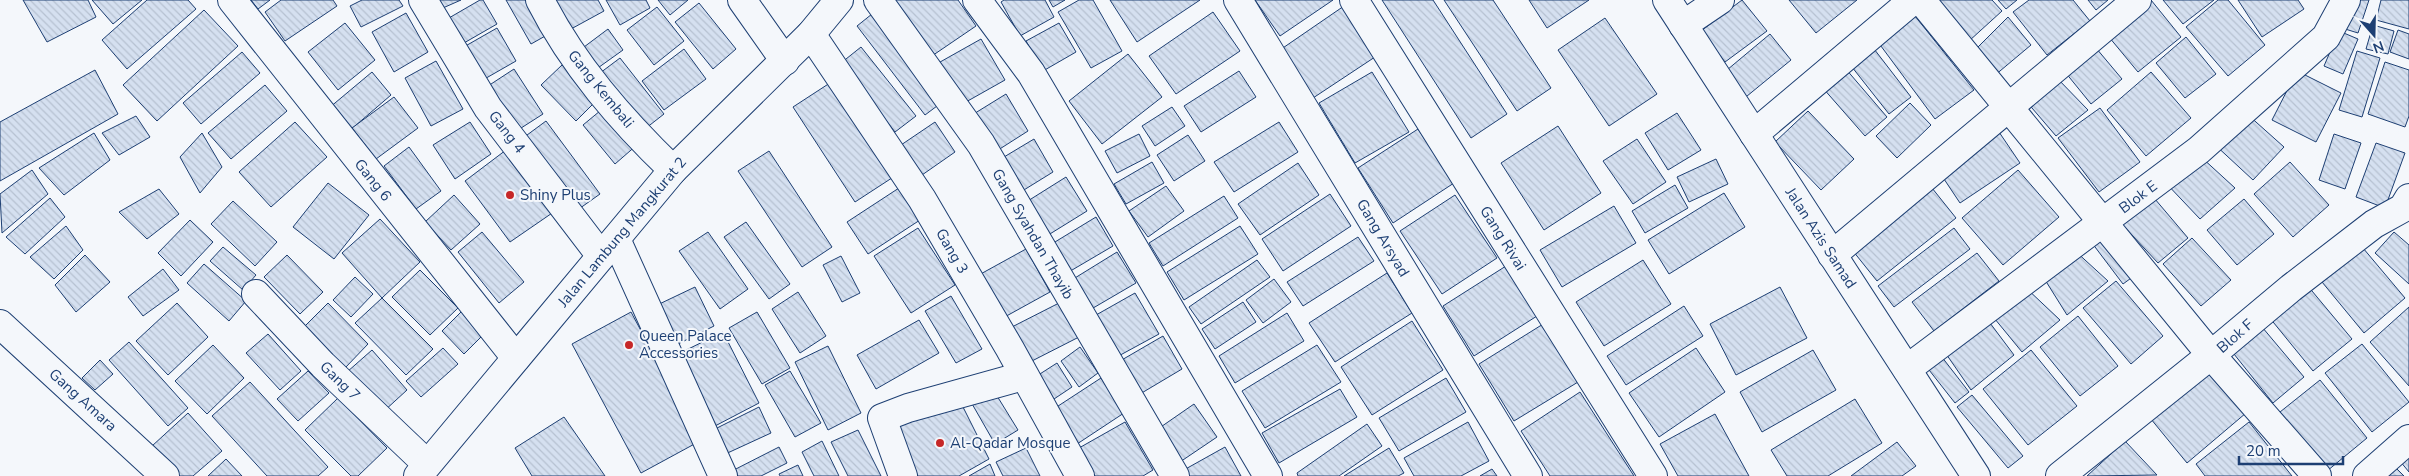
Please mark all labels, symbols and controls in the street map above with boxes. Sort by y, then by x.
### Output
north arrow [2349,10,2399,60]
text: N [2370,36,2386,57]
street label: Gang Kembali [563,46,639,132]
street label: Gang 4 [484,107,530,157]
street label: Jalan Lambung Mangkurat 2 [553,153,691,312]
street label: Gang 6 [350,155,396,205]
street label: Gang Syahdan Thayib [987,165,1079,303]
street label: Blok E [2115,176,2161,218]
street label: Jalan Azis Samad [1780,183,1861,292]
place label: Shiny Plus [520,185,591,205]
marker: Shiny Plus [504,189,516,201]
street label: Gang Arsyad [1352,195,1414,281]
street label: Gang Rivai [1475,202,1531,274]
street label: Gang 3 [931,225,973,277]
street label: Blok F [2212,315,2258,357]
place label: Queen Palace Accessories [639,326,732,363]
marker: Queen Palace Accessories [623,339,635,351]
street label: Gang 7 [315,357,365,405]
street label: Gang Amara [45,364,121,436]
place label: Al-Qadar Mosque [950,433,1071,453]
scale bar [2239,434,2343,466]
marker: Al-Qadar Mosque [934,437,946,449]
text: 20 m [2246,441,2281,461]

